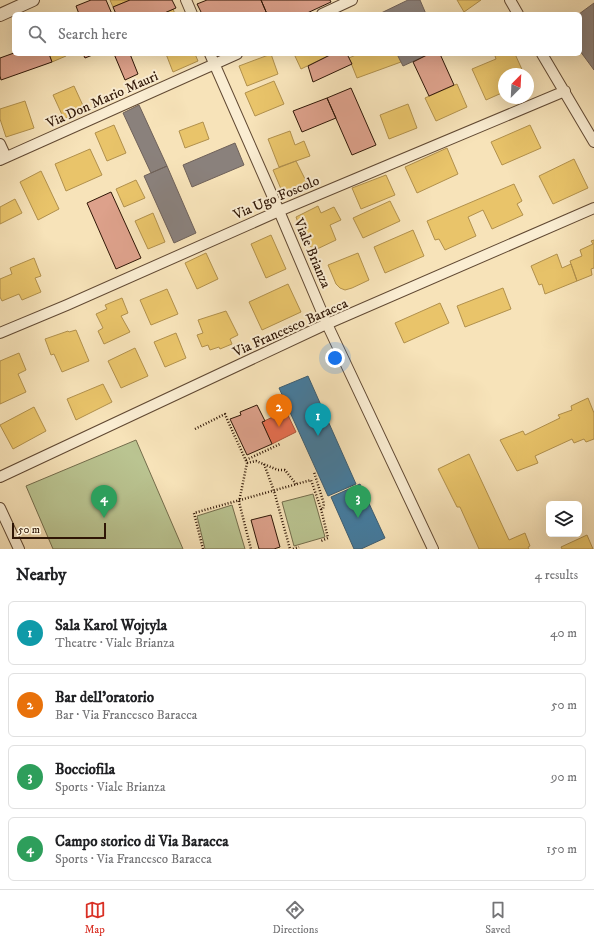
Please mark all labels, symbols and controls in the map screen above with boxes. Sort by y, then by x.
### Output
search box [12,12,582,56]
icon: search [26,23,48,45]
text: Search here [58,25,127,44]
street label: Via Don Mario Mauri [43,67,161,133]
north arrow [498,68,534,104]
street label: Via Ugo Foscolo [230,172,322,225]
street label: Viale Brianza [289,215,335,291]
street label: Via Francesco Baracca [229,294,351,362]
your location [325,348,345,368]
pin: 2 [266,394,292,427]
pin: 1 [305,403,331,436]
pin: 4 [91,485,117,518]
pin: 3 [345,485,371,518]
map controls [546,501,582,537]
button: layers [546,501,582,537]
scale bar [12,521,106,540]
text: 50 m [18,523,40,537]
text: Nearby [16,564,66,586]
text: 4 results [535,567,578,583]
text: Sala Karol Wojtyla [55,616,167,635]
text: 1 [28,625,32,641]
text: 40 m [550,625,577,641]
text: Theatre · Viale Brianza [55,635,174,651]
text: Bar dell'oratorio [55,688,154,707]
text: 2 [27,697,33,713]
text: 50 m [551,697,577,713]
text: Bar · Via Francesco Baracca [55,707,197,723]
text: Bocciofila [55,760,115,779]
text: 3 [28,769,32,785]
text: 90 m [551,769,577,785]
text: Sports · Viale Brianza [55,779,166,795]
text: Campo storico di Via Baracca [55,832,229,851]
text: 4 [26,841,34,857]
text: 150 m [546,841,577,857]
text: Sports · Via Francesco Baracca [55,851,212,867]
tab: Map [84,899,106,937]
tab: Directions [273,899,318,937]
tab: Saved [485,899,510,937]

